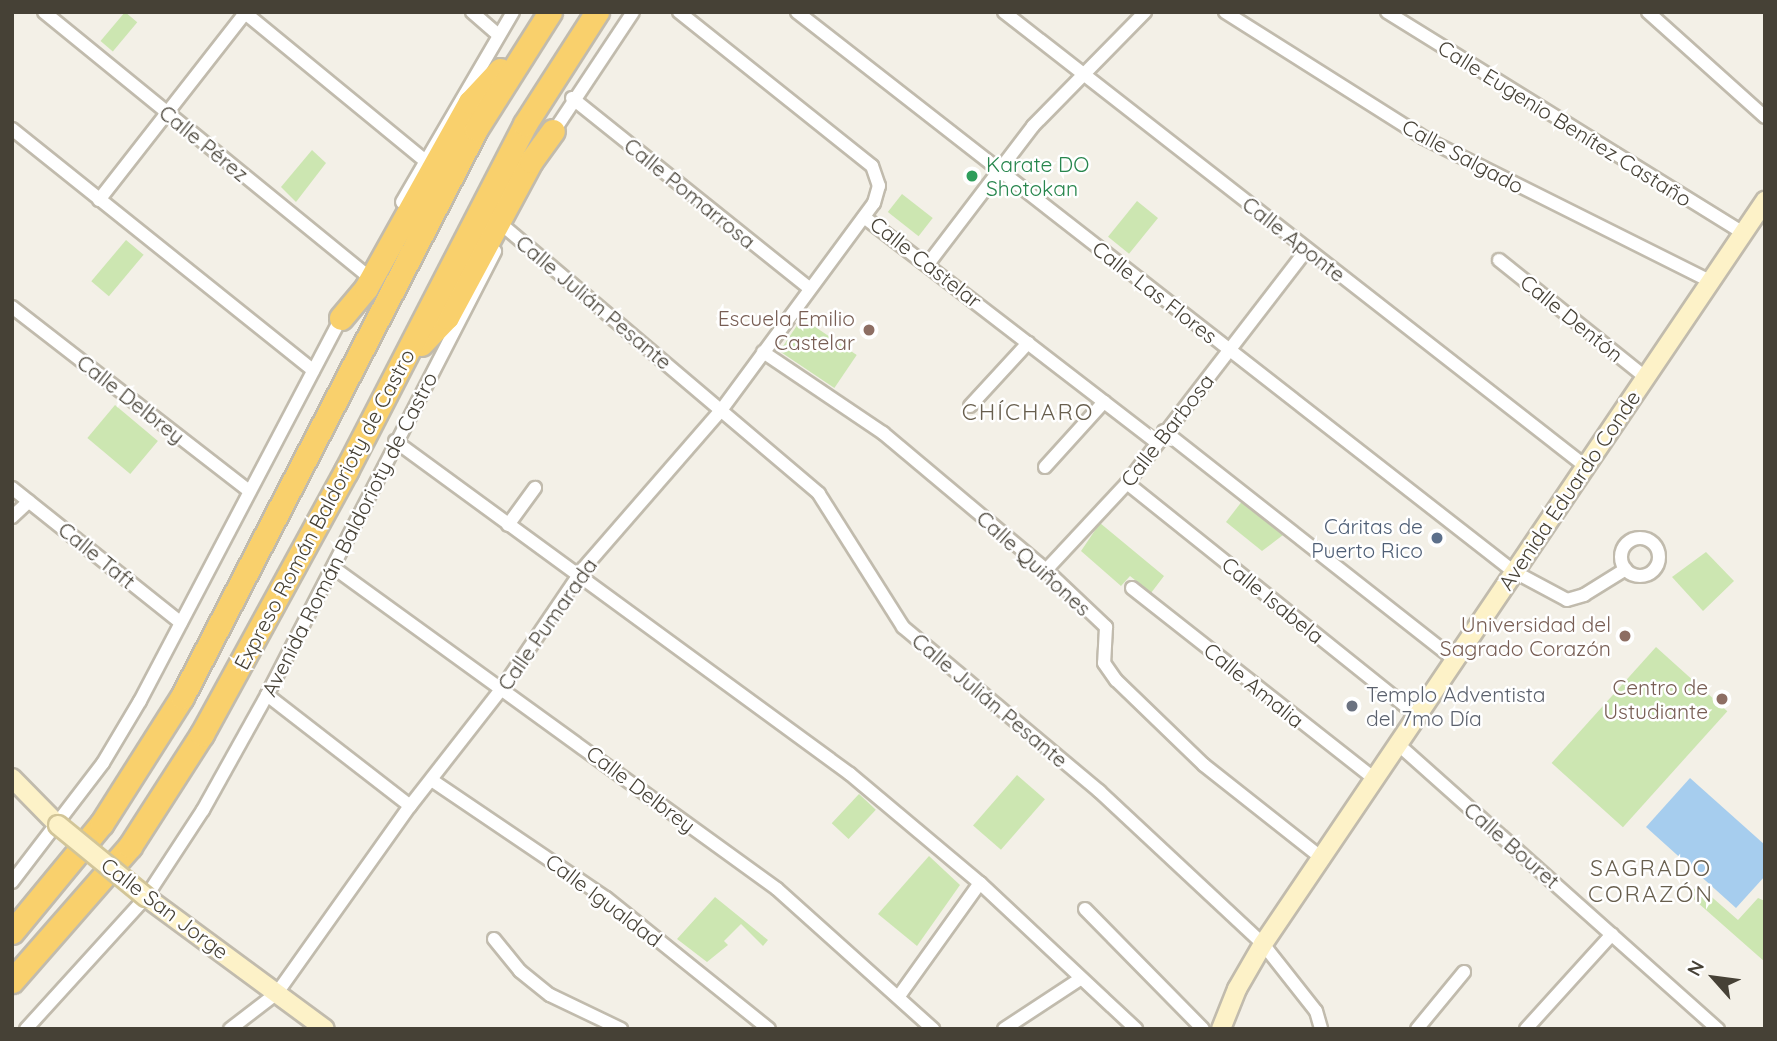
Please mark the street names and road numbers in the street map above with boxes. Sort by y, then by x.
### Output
street label: Calle Eugenio Benítez Castaño [1434,34,1696,212]
street label: Calle Pérez [154,99,254,187]
street label: Calle Salgado [1398,113,1528,199]
street label: Calle Pomarrosa [619,132,761,254]
street label: Calle Aponte [1238,191,1350,287]
street label: Calle Castelar [865,211,987,313]
street label: Calle Julián Pesante [511,230,677,374]
street label: Calle Las Flores [1088,235,1222,349]
street label: Calle Dentón [1516,269,1628,367]
street label: Expreso Román Baldorioty de Castro [228,344,420,674]
street label: Calle Delbrey [72,349,190,449]
street label: Avenida Román Baldorioty de Castro [256,368,442,700]
street label: Calle Barbosa [1115,369,1219,491]
street label: Avenida Eduardo Conde [1493,385,1645,595]
street label: Calle Quiñones [972,505,1096,621]
street label: Calle Taft [54,516,140,594]
street label: Calle Isabela [1217,551,1329,649]
street label: Calle Pumarada [492,553,602,695]
street label: Calle Julián Pesante [907,628,1073,772]
street label: Calle Amalia [1199,637,1309,733]
street label: Calle Delbrey [582,740,700,838]
street label: Calle Bouret [1459,797,1565,893]
street label: Calle Igualdad [541,848,667,952]
street label: Calle San Jorge [96,852,234,964]

